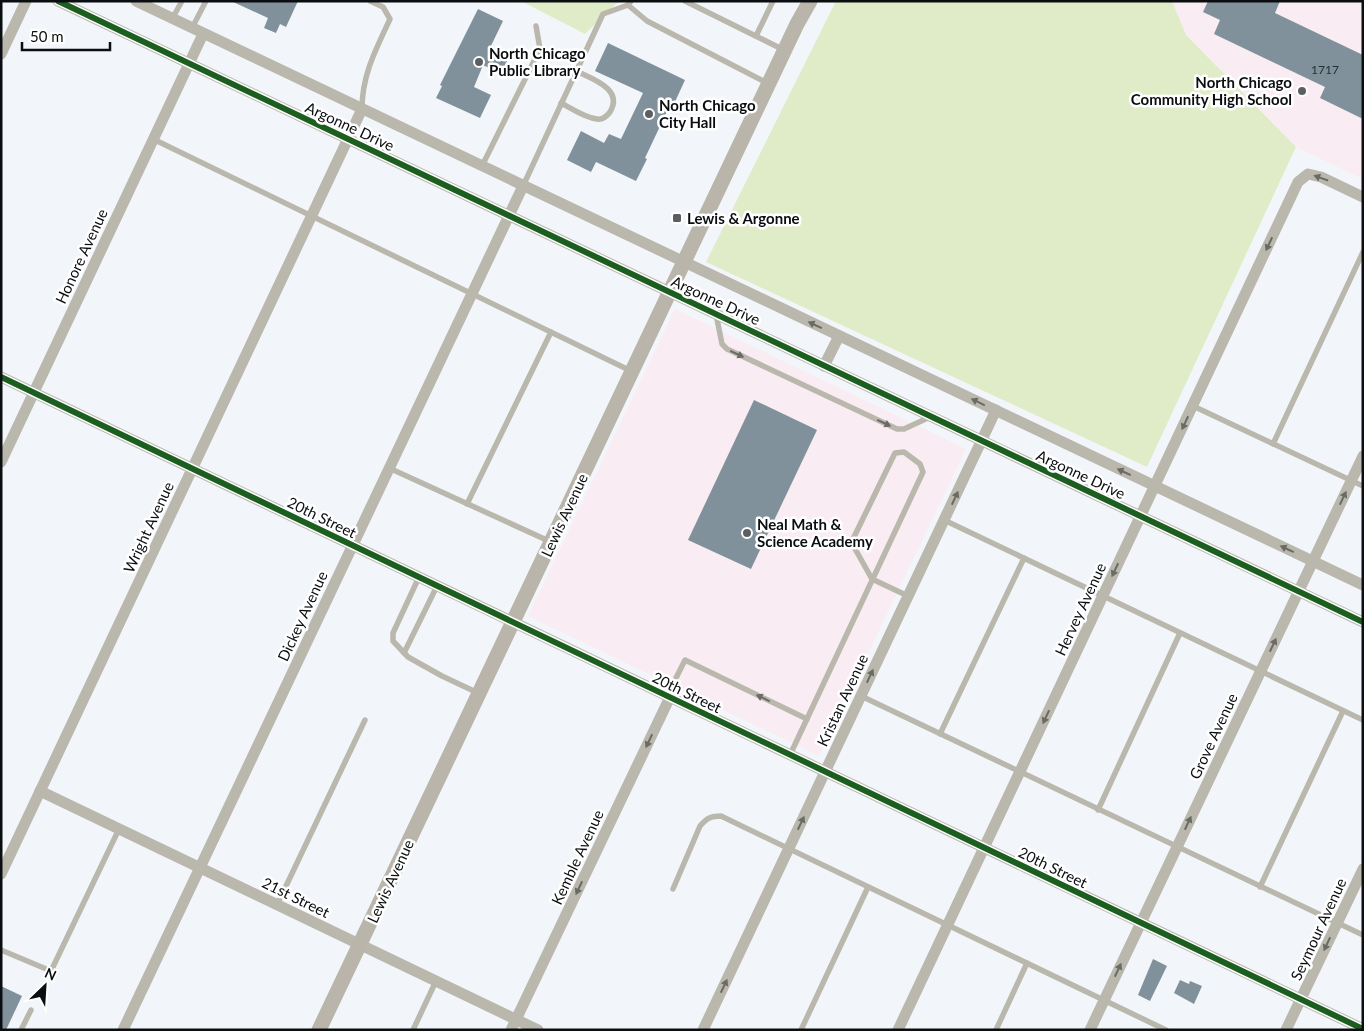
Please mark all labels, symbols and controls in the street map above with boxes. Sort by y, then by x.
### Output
scale bar [22,20,110,52]
text: 50 m [30,27,64,45]
place label: North Chicago Public Library [489,44,586,79]
marker: North Chicago Public Library [473,56,485,68]
house number: 1717 [1311,62,1339,77]
place label: North Chicago Community High School [1131,73,1292,108]
marker: North Chicago Community High School [1296,85,1308,97]
place label: North Chicago City Hall [659,96,756,131]
street label: Argonne Drive [303,98,397,154]
marker: North Chicago City Hall [643,108,655,120]
one-way arrow [1313,174,1328,182]
street label: Honore Avenue [51,206,111,306]
place label: Lewis & Argonne [687,209,800,227]
marker: Lewis & Argonne [671,212,683,224]
one-way arrow [1265,237,1273,251]
street label: Argonne Drive [669,272,763,328]
one-way arrow [808,320,822,328]
one-way arrow [730,350,744,358]
one-way arrow [971,398,985,406]
one-way arrow [1180,416,1188,430]
one-way arrow [877,419,891,427]
street label: Argonne Drive [1034,446,1128,502]
one-way arrow [1117,467,1132,476]
street label: Lewis Avenue [537,470,591,560]
street label: Wright Avenue [119,479,177,575]
one-way arrow [950,490,959,505]
one-way arrow [1339,491,1347,505]
street label: 20th Street [285,493,360,542]
place label: Neal Math & Science Academy [757,515,873,550]
marker: Neal Math & Science Academy [741,527,753,539]
one-way arrow [1280,545,1294,553]
street label: Hervey Avenue [1051,560,1109,658]
one-way arrow [1111,563,1119,577]
street label: Dickey Avenue [273,568,331,664]
one-way arrow [1269,638,1277,652]
street label: Kristan Avenue [813,651,871,749]
street label: 20th Street [650,668,725,717]
one-way arrow [866,669,874,683]
street label: Grove Avenue [1185,690,1241,782]
one-way arrow [756,694,770,702]
one-way arrow [1042,710,1050,724]
one-way arrow [644,734,652,748]
street label: Kemble Avenue [547,807,607,907]
one-way arrow [797,816,805,830]
one-way arrow [1184,816,1192,830]
street label: Lewis Avenue [363,836,417,926]
street label: 20th Street [1016,843,1091,892]
street label: 21st Street [259,873,333,921]
street label: Seymour Avenue [1286,875,1350,983]
one-way arrow [575,881,583,895]
one-way arrow [1323,937,1331,952]
north arrow [20,961,70,1011]
one-way arrow [1115,963,1123,977]
text: N [42,964,59,984]
one-way arrow [720,979,728,993]

